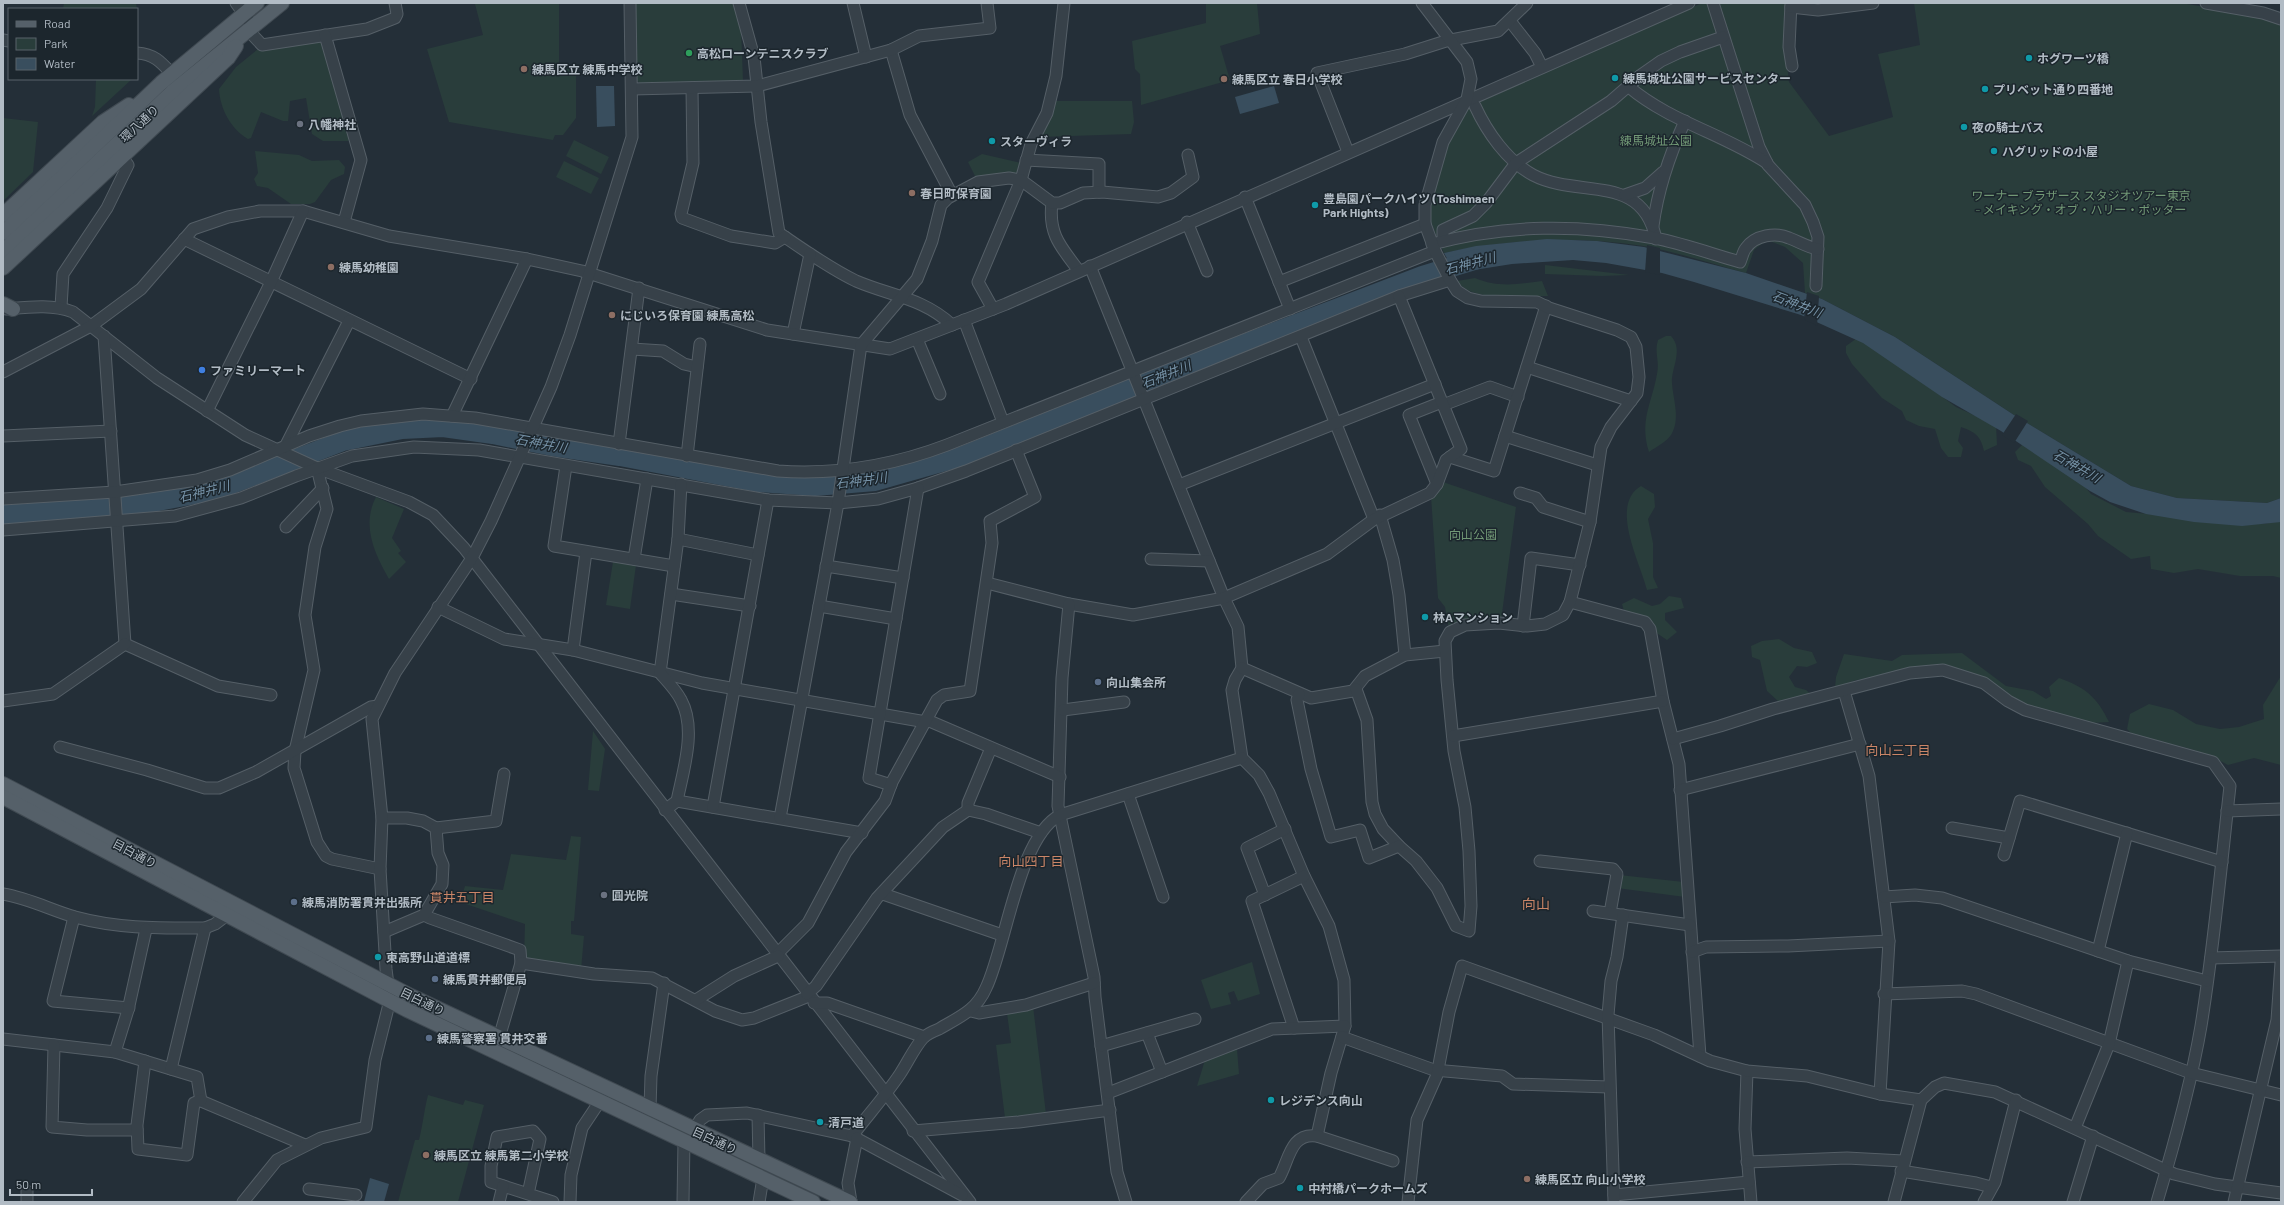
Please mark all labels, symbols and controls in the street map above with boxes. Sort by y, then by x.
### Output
legend [8,8,138,80]
text: Road [44,16,71,30]
text: Park [44,36,68,50]
place label: 高松ローンテニスクラブ [697,46,828,60]
marker: 高松ローンテニスクラブ [684,48,694,58]
place label: ホグワーツ橋 [2037,51,2110,65]
marker: ホグワーツ橋 [2024,53,2034,63]
text: Water [44,56,76,70]
place label: 練馬区立 練馬中学校 [532,62,642,76]
marker: 練馬区立 練馬中学校 [519,64,529,74]
place label: 練馬城址公園サービスセンター [1623,71,1791,85]
place label: 練馬区立 春日小学校 [1232,72,1342,86]
marker: 練馬城址公園サービスセンター [1610,73,1620,83]
marker: 練馬区立 春日小学校 [1219,74,1229,84]
place label: プリベット通り四番地 [1993,82,2113,96]
marker: プリベット通り四番地 [1980,84,1990,94]
street label: 環八通り [117,102,161,144]
place label: 八幡神社 [308,117,356,131]
marker: 八幡神社 [295,119,305,129]
place label: 夜の騎士バス [1972,120,2044,134]
marker: 夜の騎士バス [1959,122,1969,132]
park label: 練馬城址公園 [1620,133,1692,147]
place label: スターヴィラ [1000,134,1072,148]
marker: スターヴィラ [987,136,997,146]
place label: ハグリッドの小屋 [2002,144,2098,158]
marker: ハグリッドの小屋 [1989,146,1999,156]
place label: 春日町保育園 [920,186,992,200]
marker: 春日町保育園 [907,188,917,198]
park label: ワーナー ブラザース スタジオツアー東京 - メイキング・オブ・ハリー・ポッター [1971,188,2191,216]
place label: 豊島園パークハイツ (Toshimaen Park Hights) [1323,191,1495,219]
marker: 豊島園パークハイツ (Toshimaen Park Hights) [1310,200,1320,210]
water label: 石神井川 [1443,248,1499,277]
place label: 練馬幼稚園 [339,260,399,274]
marker: 練馬幼稚園 [326,262,336,272]
water label: 石神井川 [1770,287,1826,322]
place label: にじいろ保育園 練馬高松 [620,308,754,322]
marker: にじいろ保育園 練馬高松 [607,310,617,320]
water label: 石神井川 [1139,356,1195,391]
place label: ファミリーマート [210,363,306,377]
marker: ファミリーマート [197,365,207,375]
water label: 石神井川 [514,431,570,456]
water label: 石神井川 [2050,446,2105,487]
water label: 石神井川 [834,468,890,492]
water label: 石神井川 [177,476,233,505]
park label: 向山公園 [1449,527,1497,541]
place label: 林Aマンション [1433,610,1513,624]
marker: 林Aマンション [1420,612,1430,622]
place label: 向山集会所 [1106,675,1166,689]
marker: 向山集会所 [1093,677,1103,687]
district label: 向山三丁目 [1865,742,1931,758]
street label: 目白通り [111,836,159,870]
district label: 向山四丁目 [998,853,1064,869]
place label: 圓光院 [612,888,648,902]
district label: 貫井五丁目 [429,889,495,905]
marker: 圓光院 [599,890,609,900]
place label: 練馬消防署貫井出張所 [302,895,422,909]
district label: 向山 [1522,895,1550,912]
marker: 練馬消防署貫井出張所 [289,897,299,907]
place label: 東高野山道道標 [386,950,470,964]
marker: 東高野山道道標 [373,952,383,962]
place label: 練馬貫井郵便局 [443,972,527,986]
marker: 練馬貫井郵便局 [430,974,440,984]
street label: 目白通り [398,984,448,1018]
place label: 練馬警察署 貫井交番 [437,1031,548,1045]
marker: 練馬警察署 貫井交番 [424,1033,434,1043]
place label: レジデンス向山 [1279,1093,1363,1107]
marker: レジデンス向山 [1266,1095,1276,1105]
place label: 清戸道 [828,1115,864,1129]
marker: 清戸道 [815,1117,825,1127]
street label: 目白通り [690,1124,740,1156]
place label: 練馬区立 練馬第二小学校 [434,1148,568,1162]
marker: 練馬区立 練馬第二小学校 [421,1150,431,1160]
scale bar [10,1171,92,1197]
place label: 練馬区立 向山小学校 [1535,1172,1645,1186]
marker: 練馬区立 向山小学校 [1522,1174,1532,1184]
text: 50 m [16,1177,41,1191]
place label: 中村橋パークホームズ [1308,1181,1428,1195]
marker: 中村橋パークホームズ [1295,1183,1305,1193]

